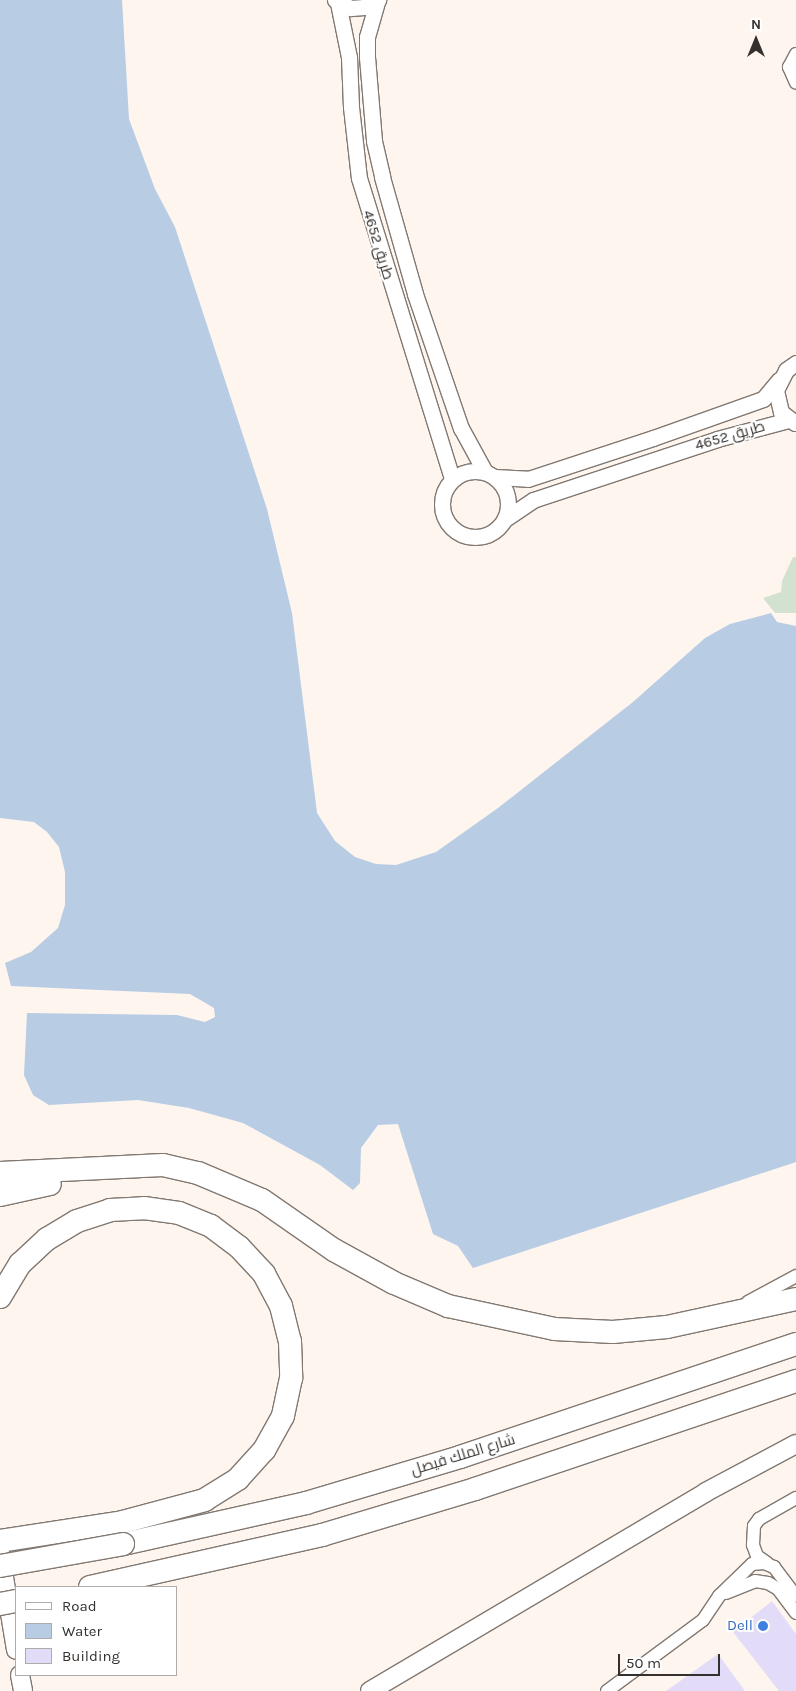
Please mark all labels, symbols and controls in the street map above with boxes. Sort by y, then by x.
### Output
north arrow [731,15,781,65]
text: N [751,16,761,33]
street label: طريق 4652 [359,208,397,282]
street label: طريق 4652 [693,417,767,455]
street label: شارع الملك فيصل [409,1431,517,1479]
legend [15,1586,178,1676]
text: Road [62,1597,97,1615]
place label: Dell [727,1617,753,1635]
marker: Dell [757,1620,769,1632]
text: Water [62,1622,102,1640]
scale bar [621,1644,724,1676]
text: Building [62,1647,120,1665]
text: 50 m [626,1654,661,1672]

